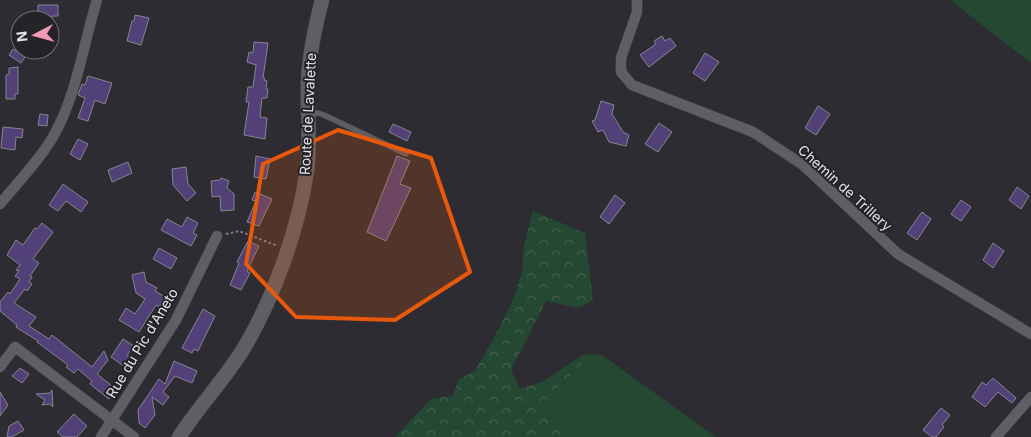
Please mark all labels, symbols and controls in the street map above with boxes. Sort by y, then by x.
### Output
north arrow [10,10,60,60]
text: N [13,30,31,43]
street label: Route de Lavalette [296,52,319,175]
street label: Chemin de Trillery [795,141,896,234]
street label: Rue du Pic d'Aneto [102,285,181,401]

